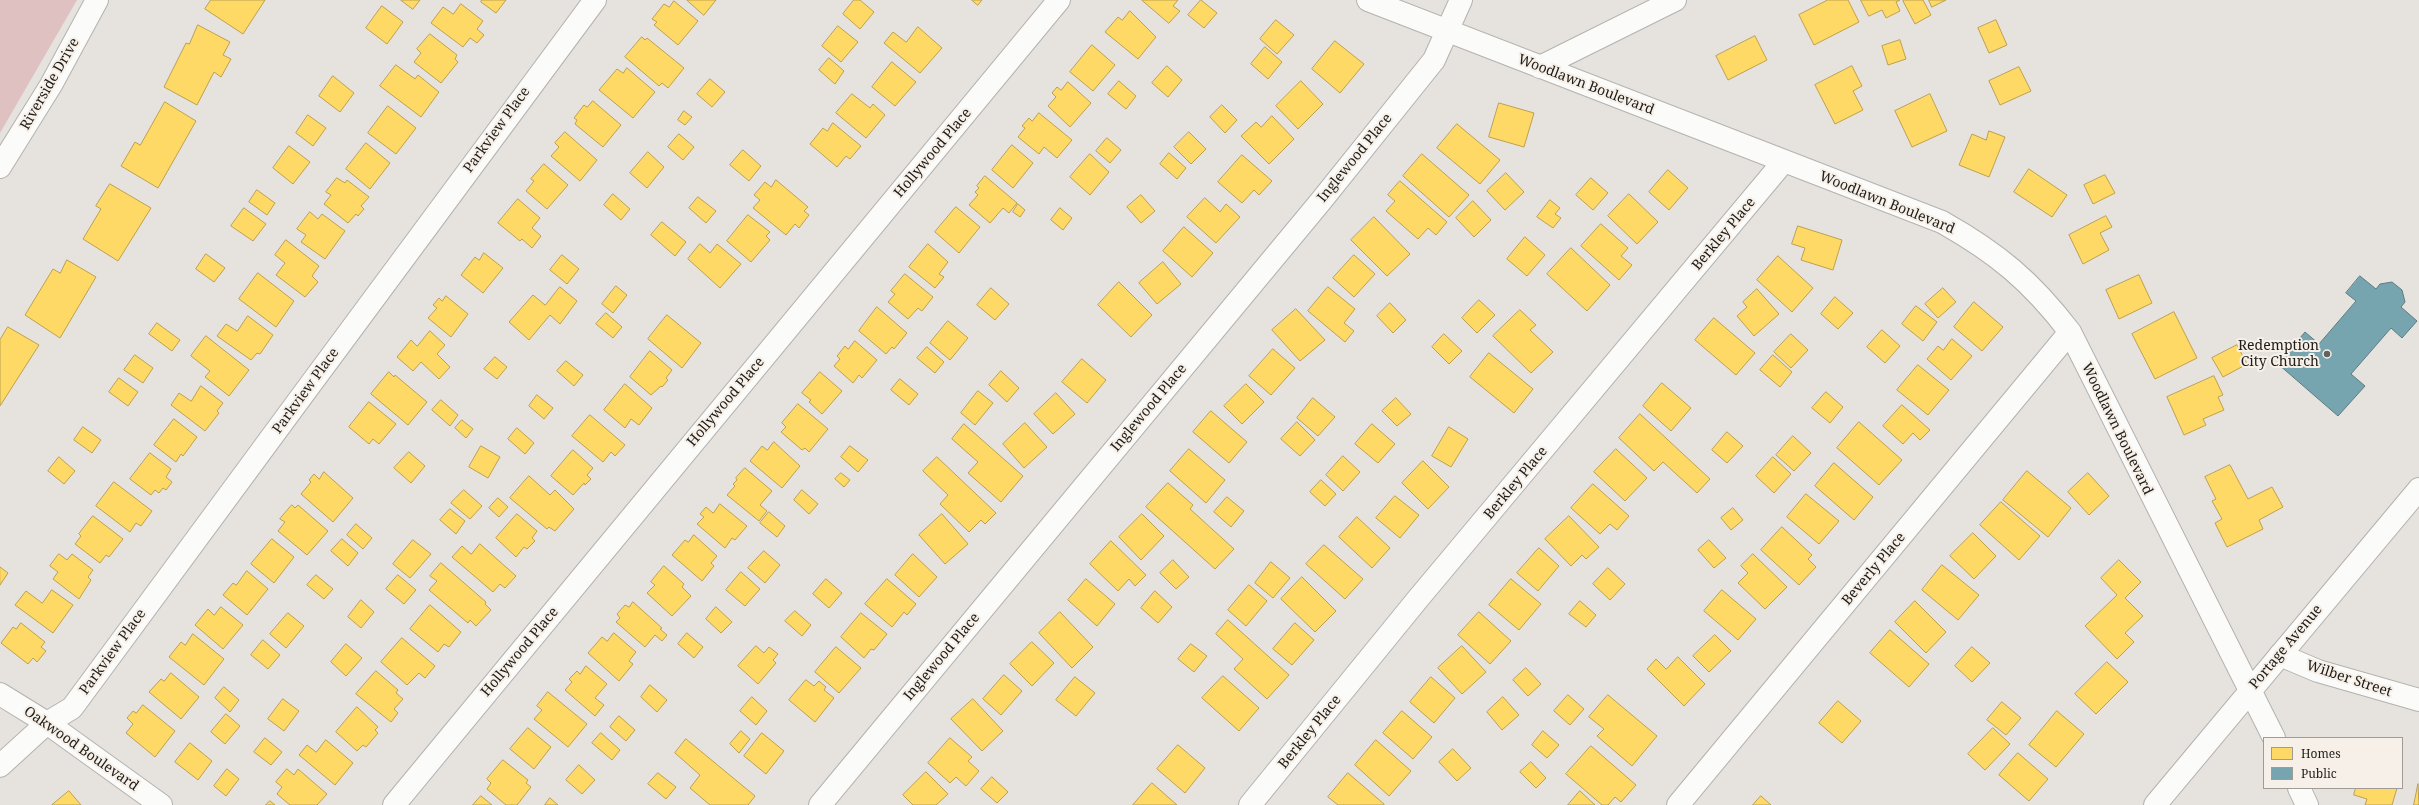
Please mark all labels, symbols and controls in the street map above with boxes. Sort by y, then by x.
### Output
street label: Riverside Drive [17,35,83,133]
street label: Woodlawn Boulevard [1515,51,1657,119]
street label: Parkview Place [460,84,534,176]
street label: Hollywood Place [891,105,975,201]
street label: Inglewood Place [1314,110,1396,206]
street label: Woodlawn Boulevard [1817,168,1957,238]
street label: Berkley Place [1689,194,1759,274]
place label: Redemption City Church [2238,338,2319,370]
street label: Parkview Place [269,345,343,437]
marker: Redemption City Church [2322,349,2332,359]
street label: Hollywood Place [684,354,768,450]
street label: Woodlawn Boulevard [2078,360,2156,498]
street label: Inglewood Place [1108,361,1190,455]
street label: Berkley Place [1481,443,1551,523]
street label: Beverly Place [1839,529,1909,609]
street label: Portage Avenue [2246,602,2326,692]
street label: Hollywood Place [478,604,562,700]
street label: Parkview Place [76,606,150,698]
street label: Inglewood Place [901,610,983,704]
street label: Wilber Street [2304,657,2394,701]
street label: Berkley Place [1275,692,1345,772]
street label: Oakwood Boulevard [20,703,142,795]
legend [2263,737,2403,789]
text: Homes [2301,745,2341,762]
text: Public [2301,765,2337,782]

